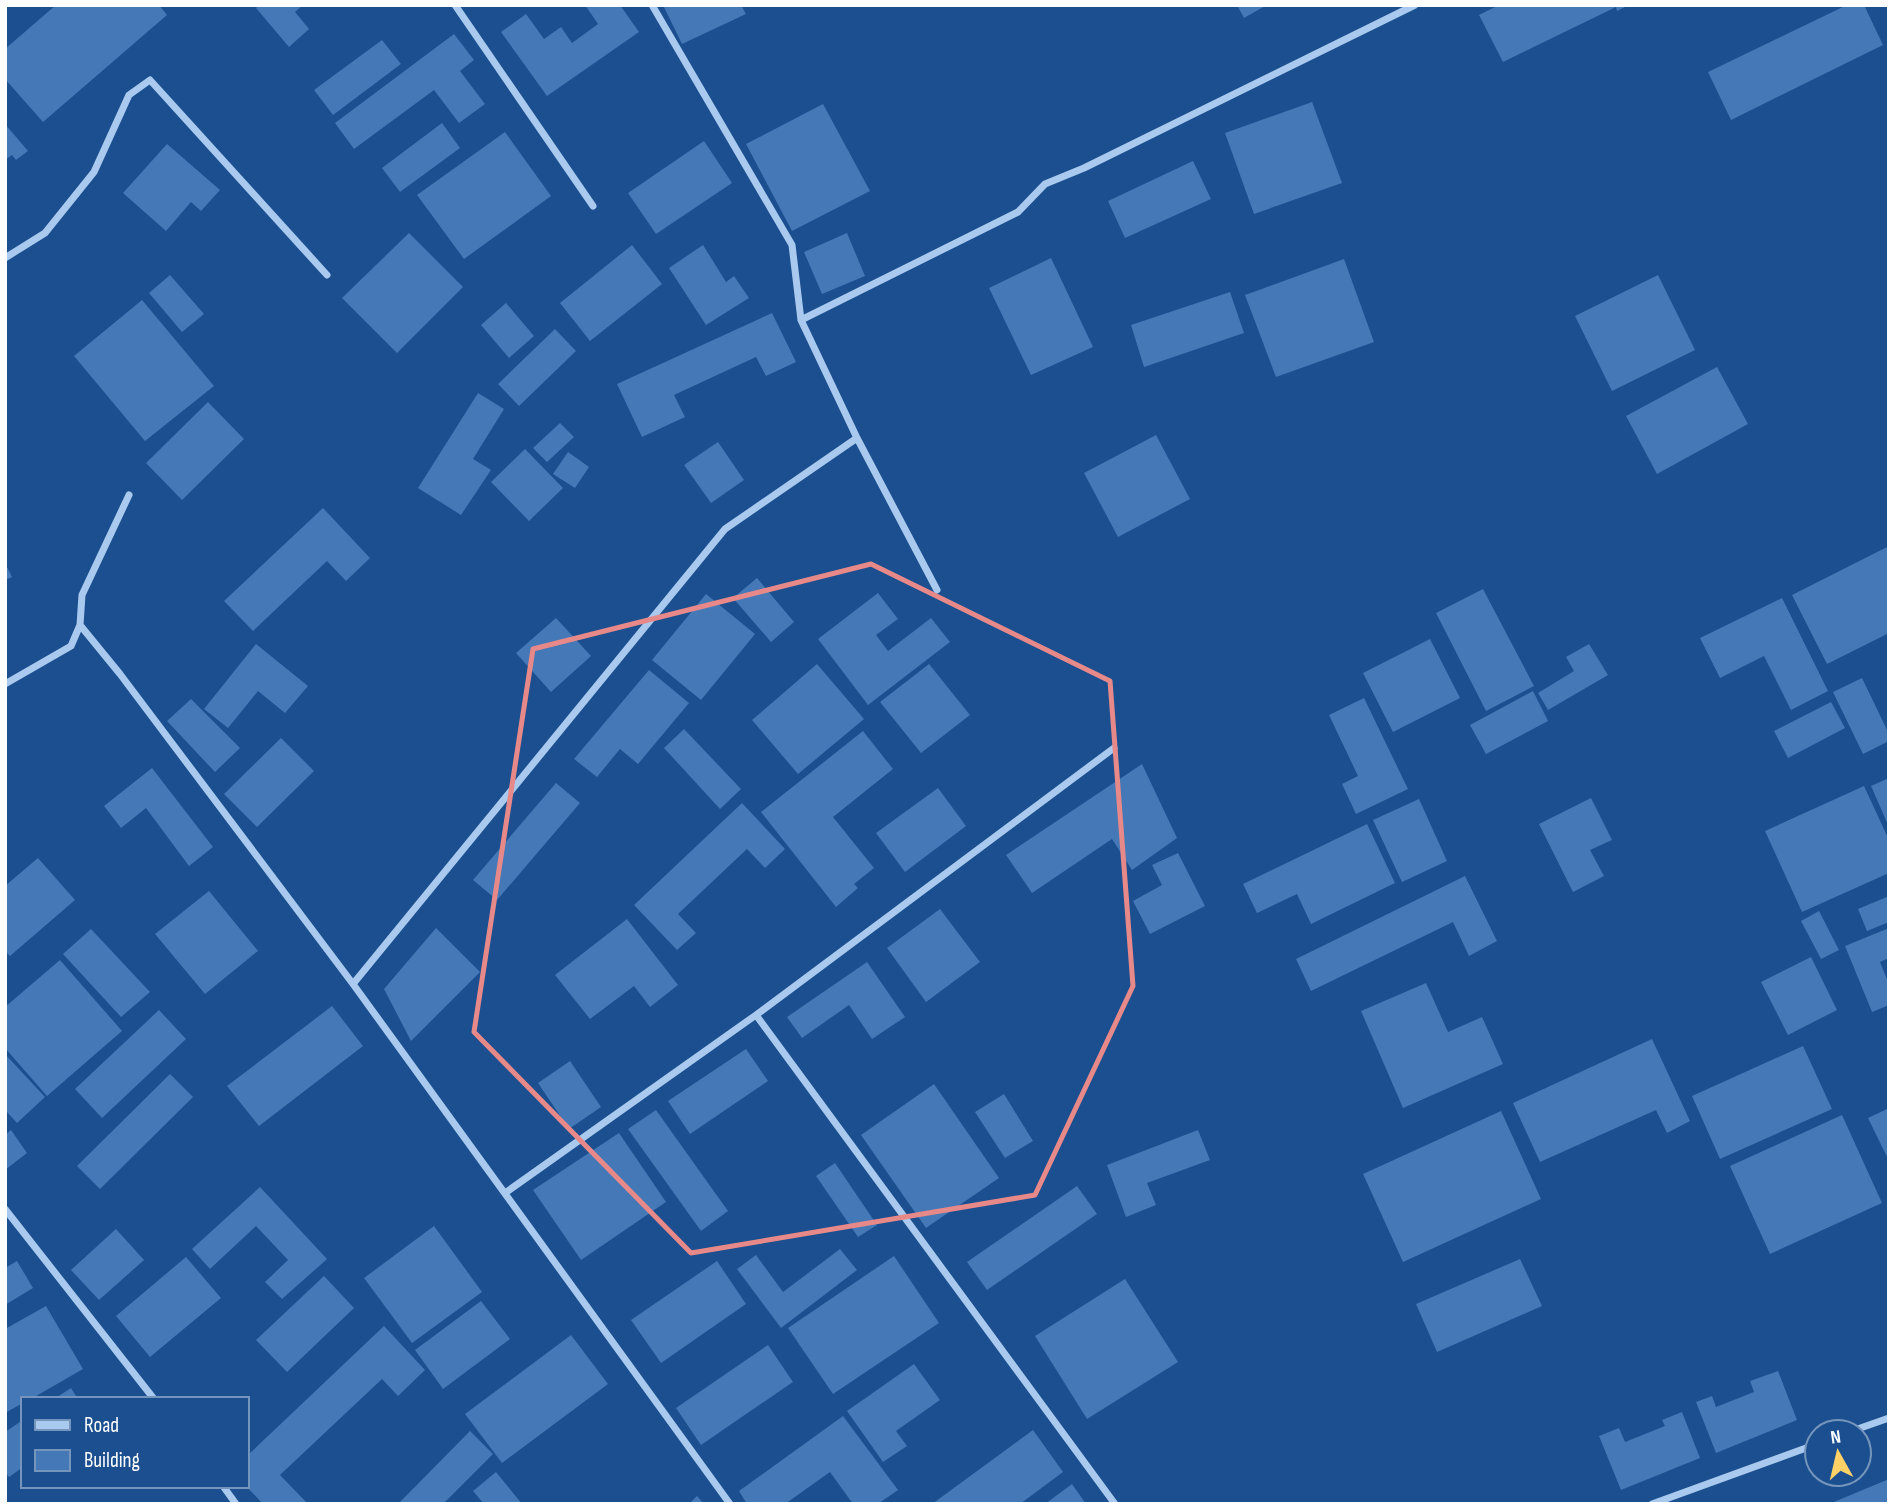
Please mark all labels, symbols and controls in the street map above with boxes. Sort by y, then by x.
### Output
legend [21,1397,248,1488]
text: Road [84,1413,119,1438]
north arrow [1803,1418,1873,1488]
text: N [1829,1426,1842,1450]
text: Building [84,1448,140,1473]

